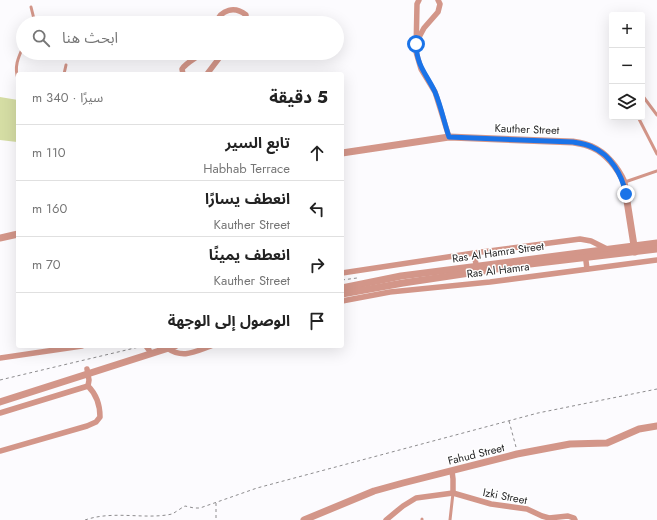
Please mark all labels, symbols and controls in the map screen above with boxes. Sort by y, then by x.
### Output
map controls [609,12,645,120]
button: + [609,12,645,48]
search box [16,16,344,60]
icon: search [30,27,52,49]
text: ابحث هنا [62,27,118,49]
route start [407,35,425,53]
button: − [609,48,645,84]
button: layers [609,84,645,120]
text: 5 دقيقة [269,85,328,109]
text: سيرًا · 340 m [32,88,103,107]
street label: Kauther Street [494,120,560,138]
text: تابع السير [225,132,290,154]
icon: ahead [306,142,328,164]
text: 110 m [32,143,66,162]
text: Habhab Terrace [203,159,290,178]
route end [617,185,635,203]
text: انعطف يسارًا [205,188,290,210]
icon: left [306,198,328,220]
text: 160 m [32,199,67,218]
text: Kauther Street [214,215,290,234]
street label: Ras Al Hamra Street [451,238,545,266]
text: انعطف يمينًا [209,244,290,266]
icon: right [306,254,328,276]
text: 70 m [32,255,61,274]
street label: Ras Al Hamra [466,258,530,282]
text: Kauther Street [214,271,290,290]
text: الوصول إلى الوجهة [168,310,290,332]
icon: arrive [306,310,328,332]
street label: Fahud Street [446,439,506,469]
street label: Izki Street [481,484,529,508]

